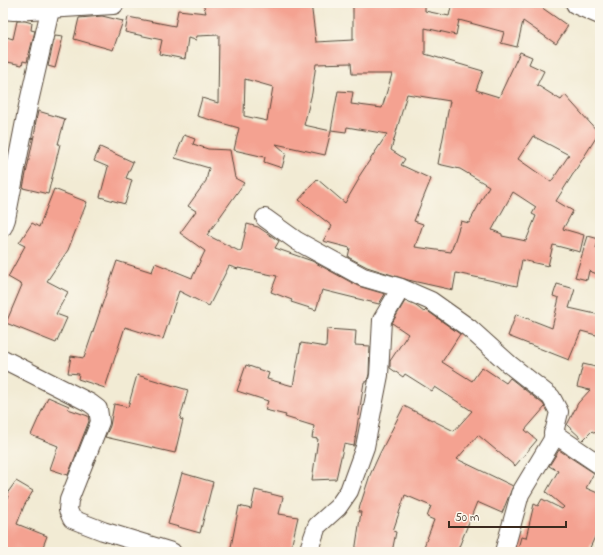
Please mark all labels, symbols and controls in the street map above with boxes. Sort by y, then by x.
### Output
scale bar [449,503,566,529]
text: 50 m [455,509,479,527]

